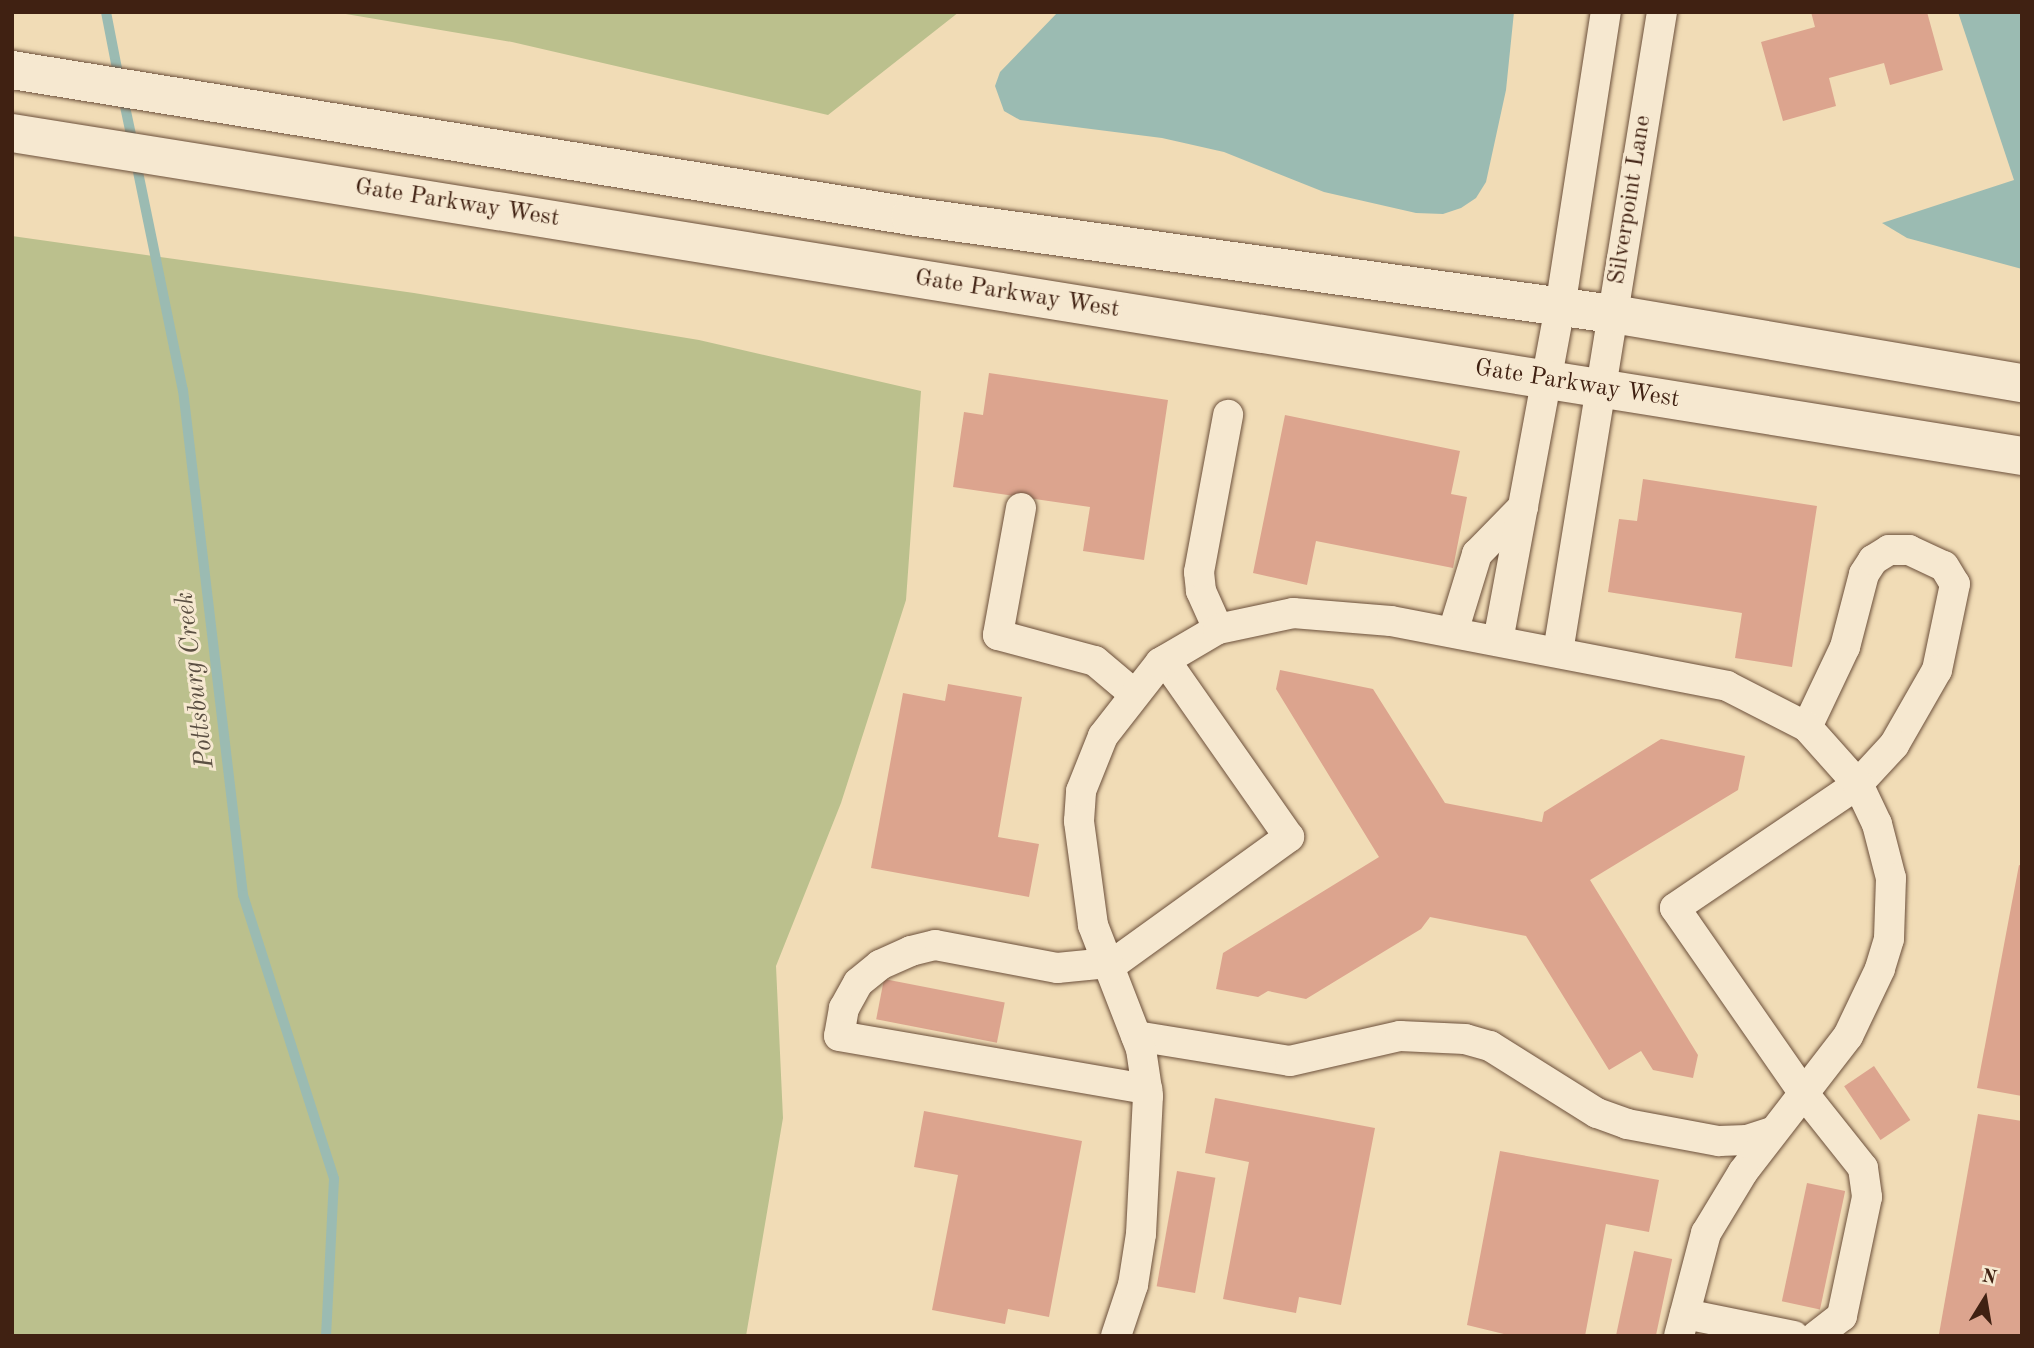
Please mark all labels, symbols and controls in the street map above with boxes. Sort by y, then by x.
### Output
street label: Silverpoint Lane [1603,113,1659,287]
street label: Gate Parkway West [353,174,561,234]
street label: Gate Parkway West [913,265,1121,325]
street label: Gate Parkway West [1473,355,1681,415]
water label: Pottsburg Creek [170,590,222,770]
north arrow [1950,1264,2020,1334]
text: N [1980,1267,1998,1289]

